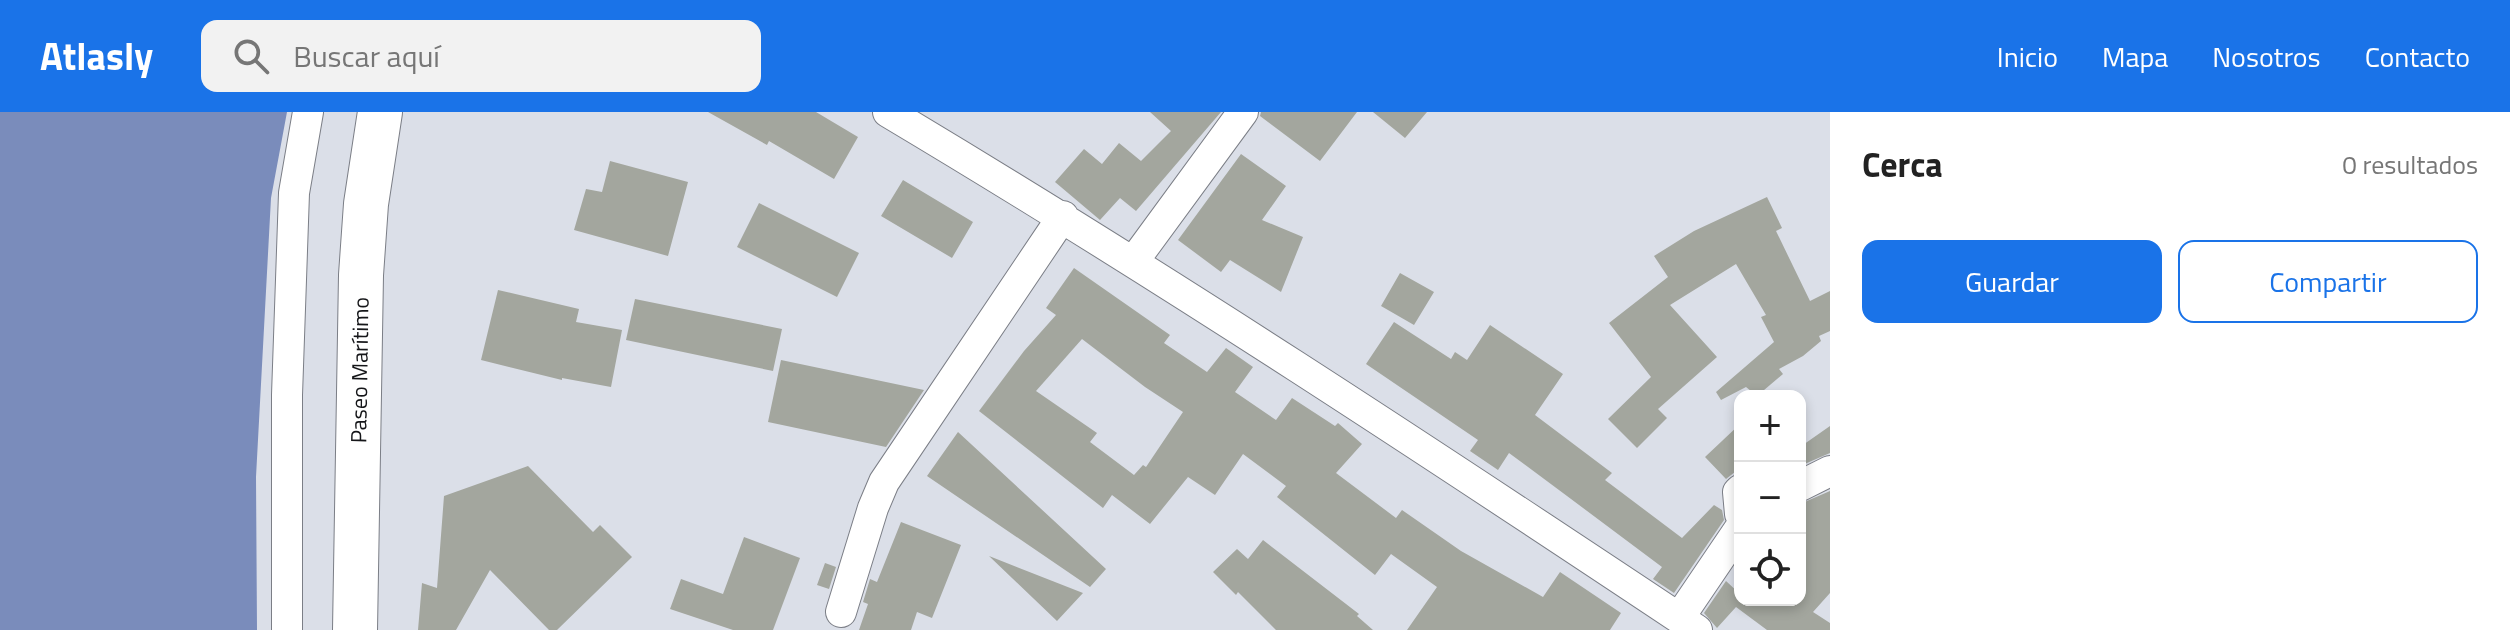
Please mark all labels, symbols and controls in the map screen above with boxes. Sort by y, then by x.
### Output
search box [201,20,761,92]
text: Atlasly [40,27,153,85]
text: Buscar aquí [293,33,440,79]
icon: search [229,34,273,78]
text: Inicio [1997,35,2058,78]
text: Mapa [2102,35,2168,78]
text: Nosotros [2212,35,2321,78]
text: Contacto [2365,35,2470,78]
text: Cerca [1862,138,1943,190]
text: 0 resultados [2342,145,2478,184]
button: Guardar [1862,240,2162,323]
button: Compartir [2178,240,2478,323]
street label: Paseo Marítimo [341,297,378,443]
map controls [1734,390,1806,606]
button: + [1734,390,1806,462]
button: − [1734,462,1806,534]
button: locate [1734,534,1806,606]

